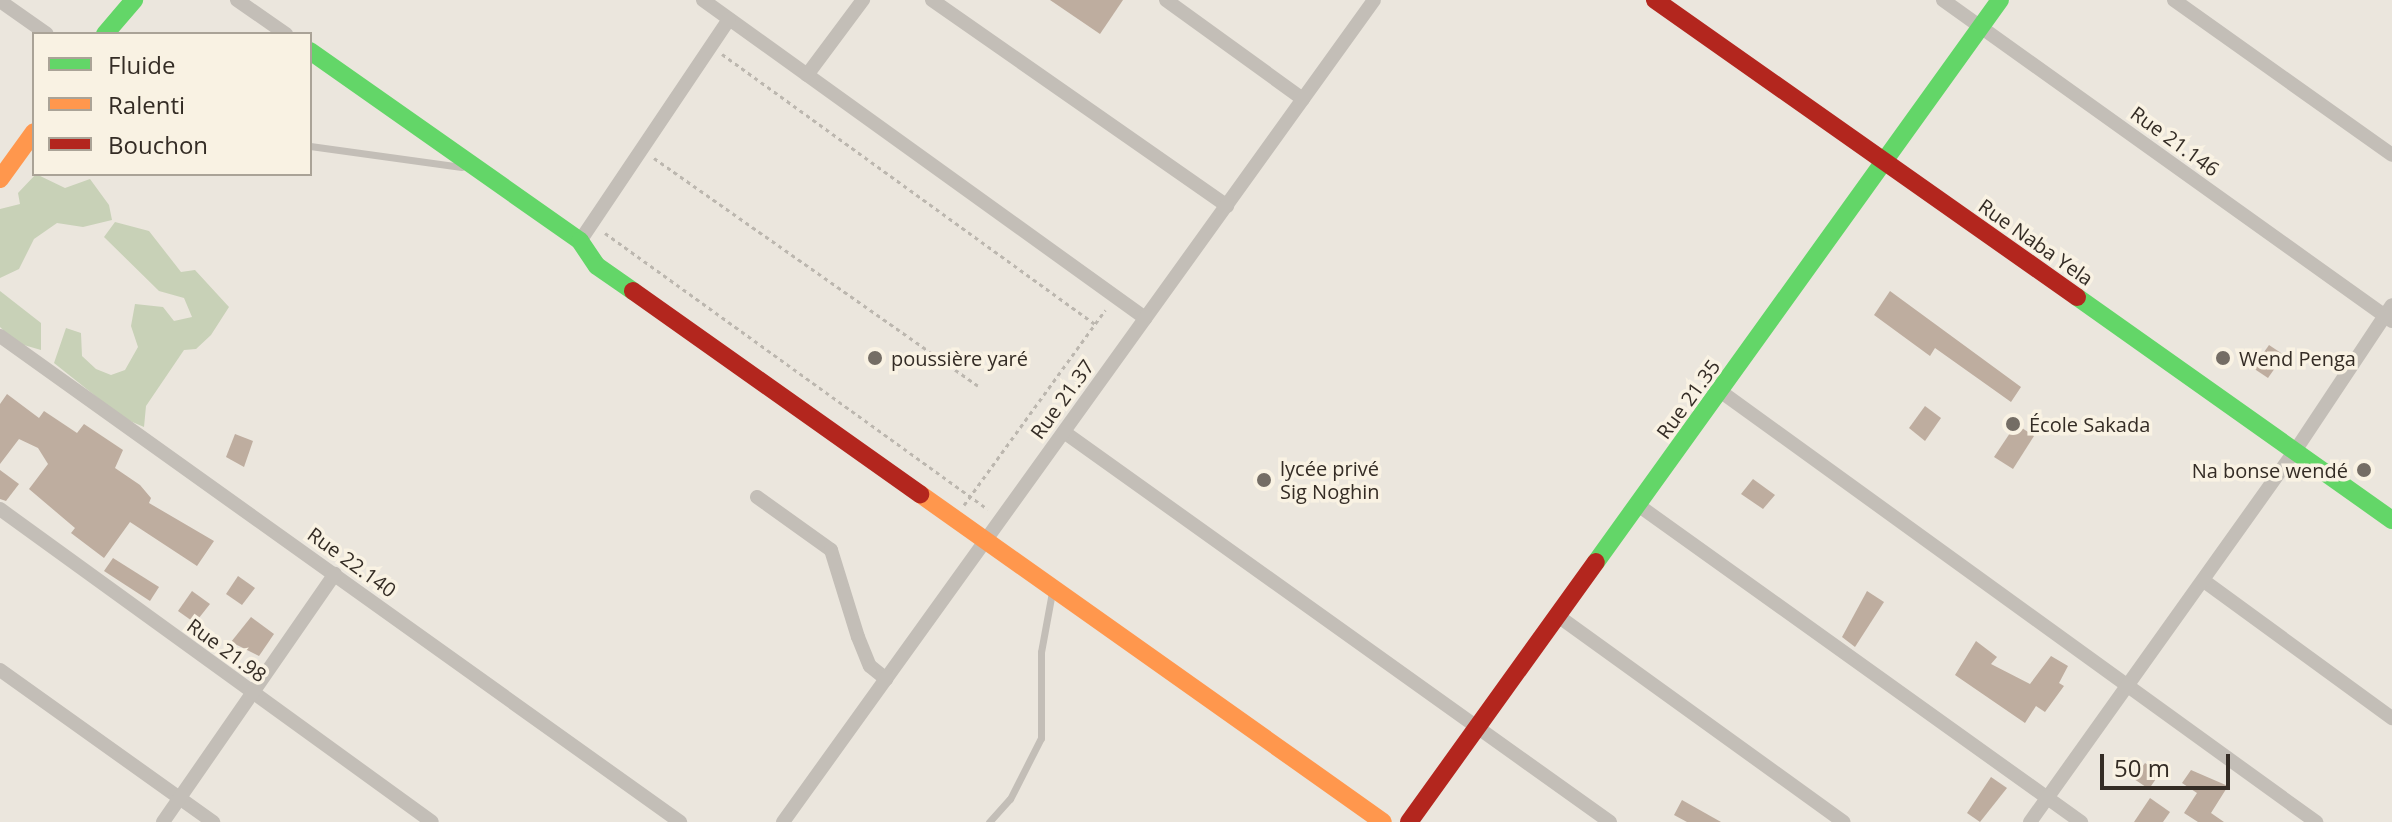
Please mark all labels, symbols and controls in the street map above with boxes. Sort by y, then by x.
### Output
legend [32,32,312,176]
text: Fluide [108,48,175,81]
text: Ralenti [108,88,185,121]
street label: Rue 21.146 [2126,101,2224,181]
text: Bouchon [108,128,208,161]
street label: Rue Naba Yela [1974,194,2098,290]
place label: poussière yaré [891,346,1028,370]
place label: Wend Penga [2239,346,2356,370]
marker: poussière yaré [866,349,884,367]
marker: Wend Penga [2214,349,2232,367]
street label: Rue 21.37 [1025,355,1099,443]
street label: Rue 21.35 [1651,355,1725,443]
place label: École Sakada [2029,412,2150,436]
marker: École Sakada [2004,415,2022,433]
place label: lycée privé Sig Noghin [1280,456,1380,503]
place label: Na bonse wendé [2192,458,2348,482]
marker: Na bonse wendé [2355,461,2373,479]
marker: lycée privé Sig Noghin [1255,471,1273,489]
street label: Rue 22.140 [303,522,401,602]
street label: Rue 21.98 [183,613,271,687]
scale bar [2104,738,2234,788]
text: 50 m [2114,751,2170,784]

